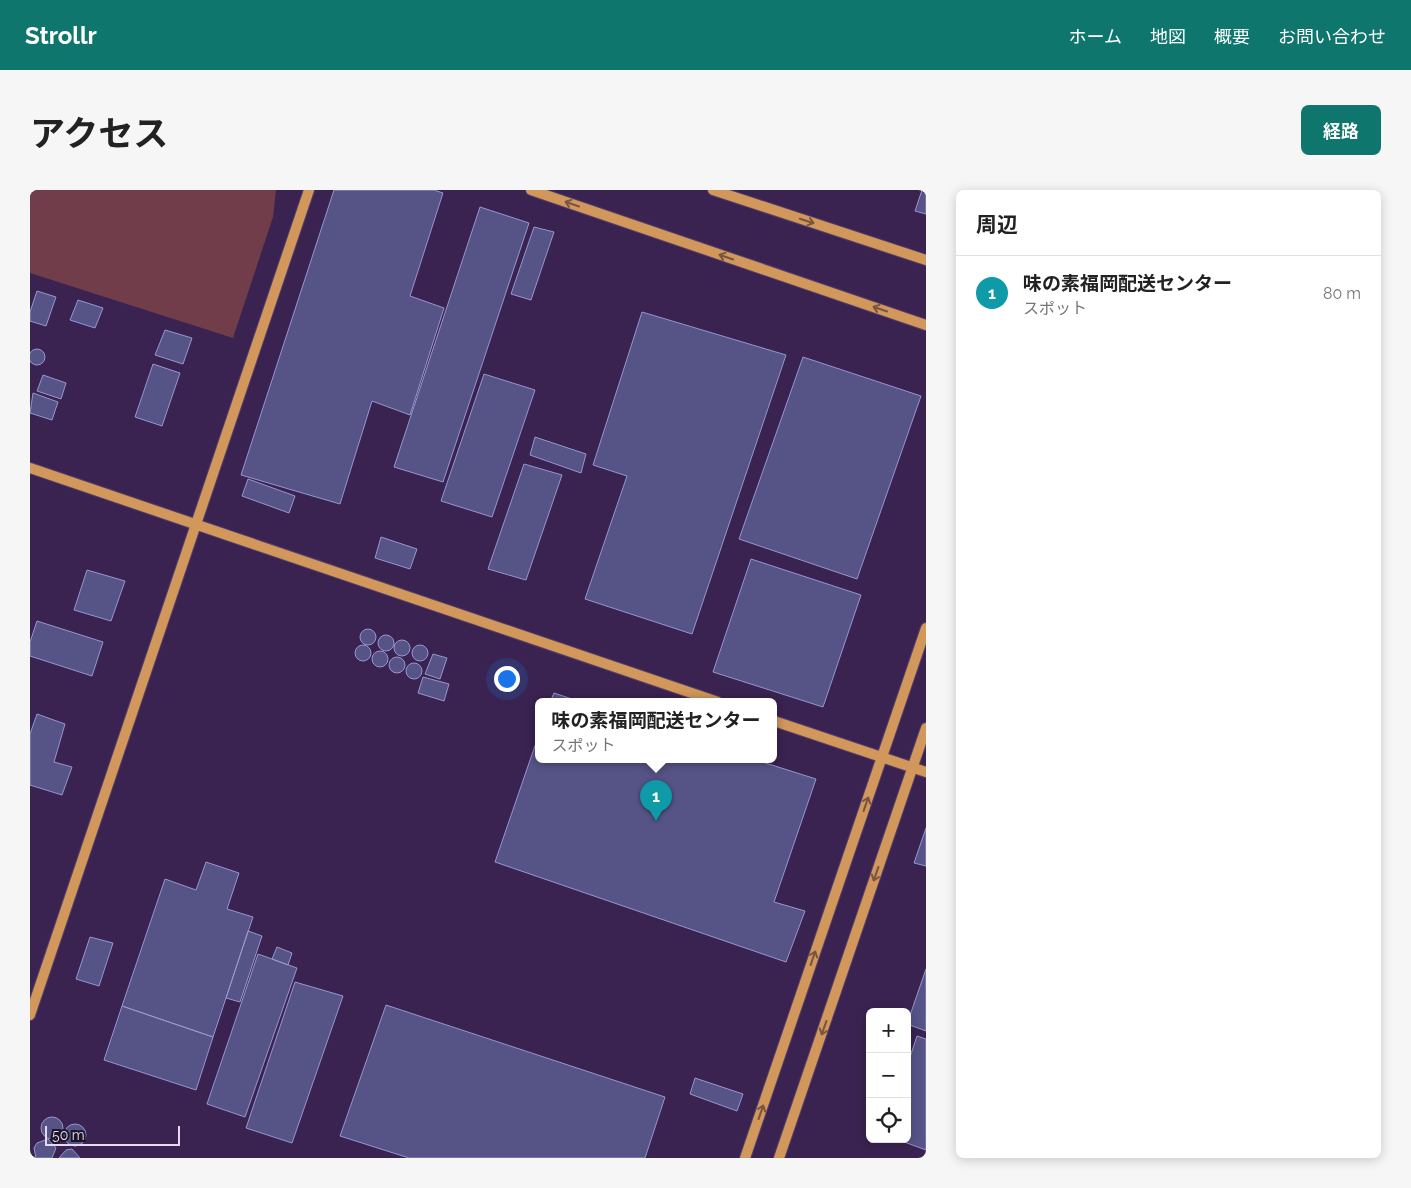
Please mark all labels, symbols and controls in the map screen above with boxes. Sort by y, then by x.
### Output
text: Strollr [25,21,97,50]
text: ホーム [1069,26,1122,47]
text: 地図 [1150,26,1186,47]
text: 概要 [1214,26,1250,47]
text: お問い合わせ [1278,26,1386,47]
button: 経路 [1301,105,1381,155]
text: アクセス [30,113,168,154]
one-way arrow [565,199,581,208]
text: 周辺 [976,212,1018,237]
one-way arrow [799,217,814,226]
one-way arrow [719,252,734,261]
text: 味の素福岡配送センター [1023,272,1232,294]
text: 1 [988,284,996,303]
text: 80 m [1323,284,1361,303]
text: スポット [1023,299,1087,318]
one-way arrow [872,304,888,314]
your location [494,666,520,692]
popup [535,698,777,763]
text: 味の素福岡配送センター [551,709,761,731]
text: スポット [551,736,616,755]
pin: 1 [640,780,672,821]
one-way arrow [862,797,871,813]
one-way arrow [871,866,881,882]
one-way arrow [809,951,818,966]
map controls [866,1008,911,1143]
button: + [866,1008,911,1053]
one-way arrow [819,1019,828,1035]
button: − [866,1053,911,1098]
button: locate [866,1098,911,1143]
one-way arrow [757,1105,766,1120]
scale bar [45,1123,180,1146]
text: 50 m [52,1127,85,1143]

